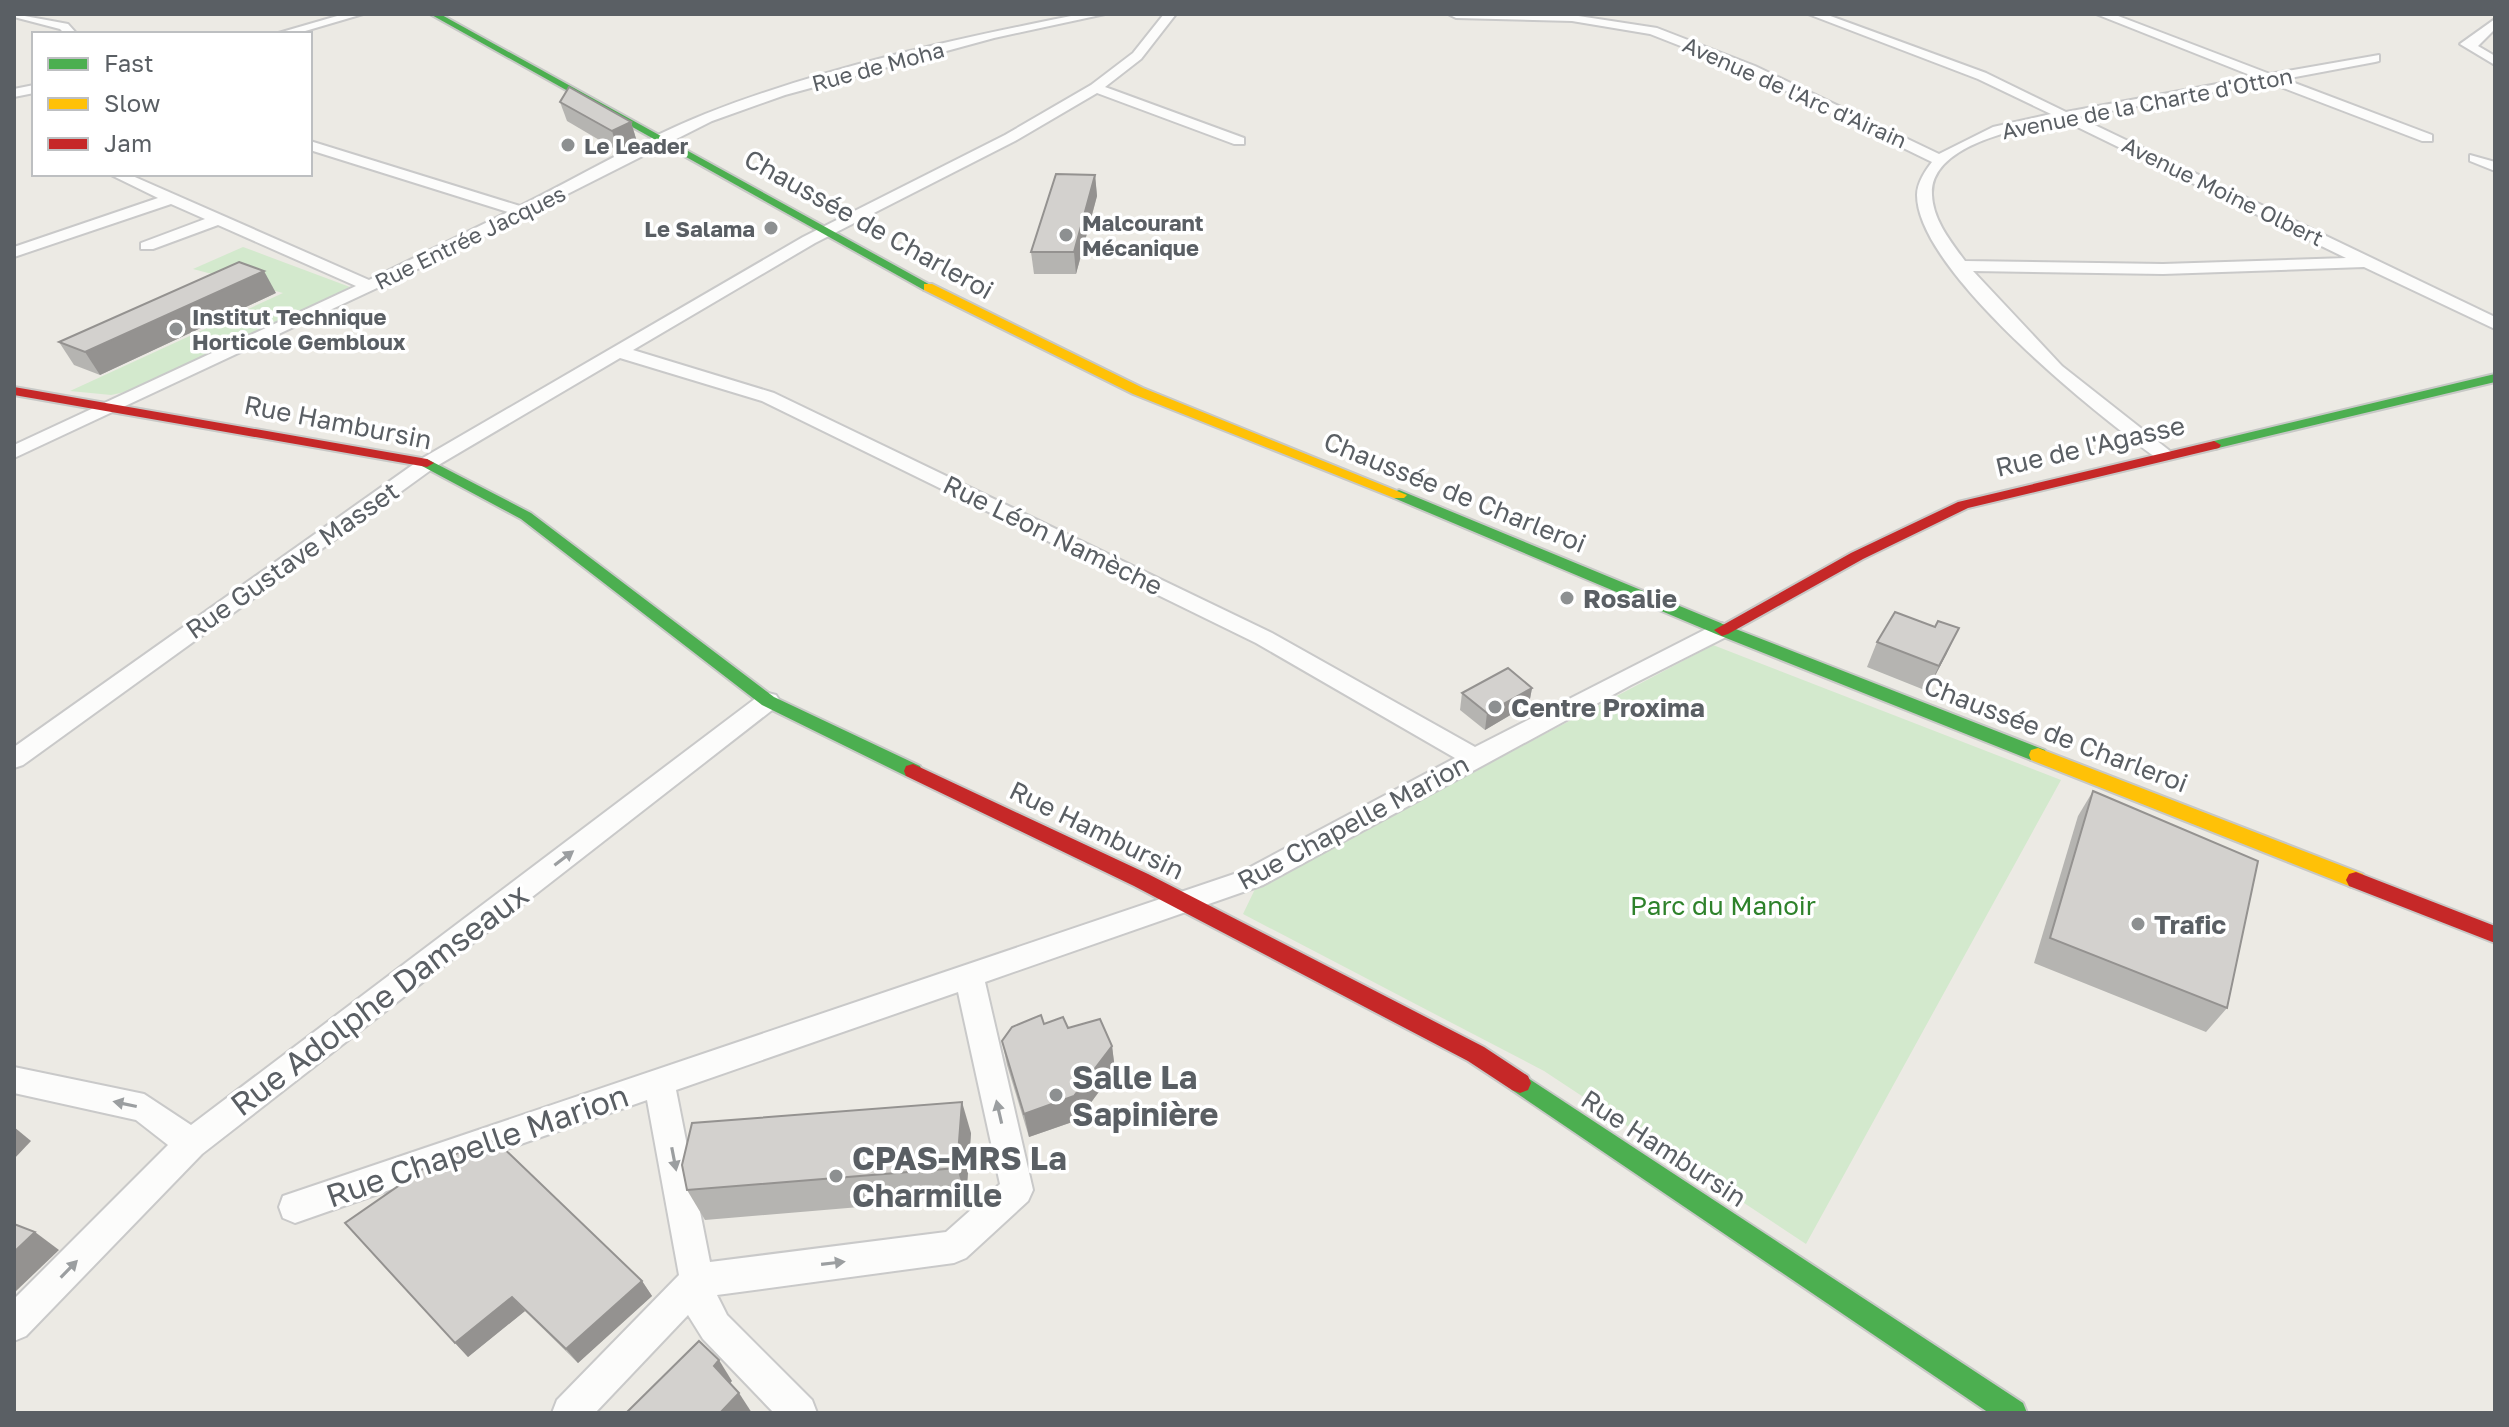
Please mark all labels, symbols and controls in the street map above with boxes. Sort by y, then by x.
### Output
street label: Avenue de l'Arc d'Airain [1679,30,1911,154]
legend [32,32,312,176]
street label: Rue de Moha [809,35,947,97]
text: Fast [104,48,154,77]
street label: Avenue de la Charte d'Otton [1999,62,2295,144]
text: Slow [104,88,160,117]
text: Jam [104,128,152,157]
street label: Avenue Moine Olbert [2118,131,2328,251]
place label: Le Leader [584,132,689,159]
marker: Le Leader [559,136,577,154]
street label: Chaussée de Charleroi [739,143,999,305]
street label: Rue Entrée Jacques [370,179,570,295]
place label: Malcourant Mécanique [1082,209,1204,261]
place label: Le Salama [644,215,755,242]
marker: Le Salama [762,219,780,237]
marker: Malcourant Mécanique [1057,226,1075,244]
place label: Institut Technique Horticole Gembloux [192,303,406,355]
marker: Institut Technique Horticole Gembloux [167,320,185,338]
street label: Rue Hambursin [242,389,434,455]
street label: Rue de l'Agasse [1992,409,2188,483]
street label: Chaussée de Charleroi [1319,425,1591,559]
street label: Rue Léon Namèche [938,468,1168,602]
street label: Rue Gustave Masset [180,475,404,645]
place label: Rosalie [1583,583,1677,614]
marker: Rosalie [1558,589,1576,607]
street label: Chaussée de Charleroi [1920,669,2192,799]
place label: Centre Proxima [1511,692,1705,723]
marker: Centre Proxima [1486,698,1504,716]
street label: Rue Chapelle Marion [1232,748,1474,896]
street label: Rue Hambursin [1005,774,1189,886]
one-way arrow [554,850,574,866]
street label: Rue Adolphe Damseaux [223,875,535,1123]
park label: Parc du Manoir [1630,890,1816,921]
place label: Trafic [2154,909,2226,940]
marker: Trafic [2129,915,2147,933]
place label: Salle La Sapinière [1072,1058,1218,1133]
street label: Rue Chapelle Marion [321,1075,633,1215]
street label: Rue Hambursin [1576,1083,1752,1213]
marker: Salle La Sapinière [1047,1086,1065,1104]
one-way arrow [112,1097,137,1110]
one-way arrow [992,1099,1005,1124]
place label: CPAS-MRS La Charmille [852,1139,1067,1214]
one-way arrow [668,1147,681,1172]
marker: CPAS-MRS La Charmille [827,1167,845,1185]
one-way arrow [820,1256,845,1269]
one-way arrow [59,1260,78,1279]

